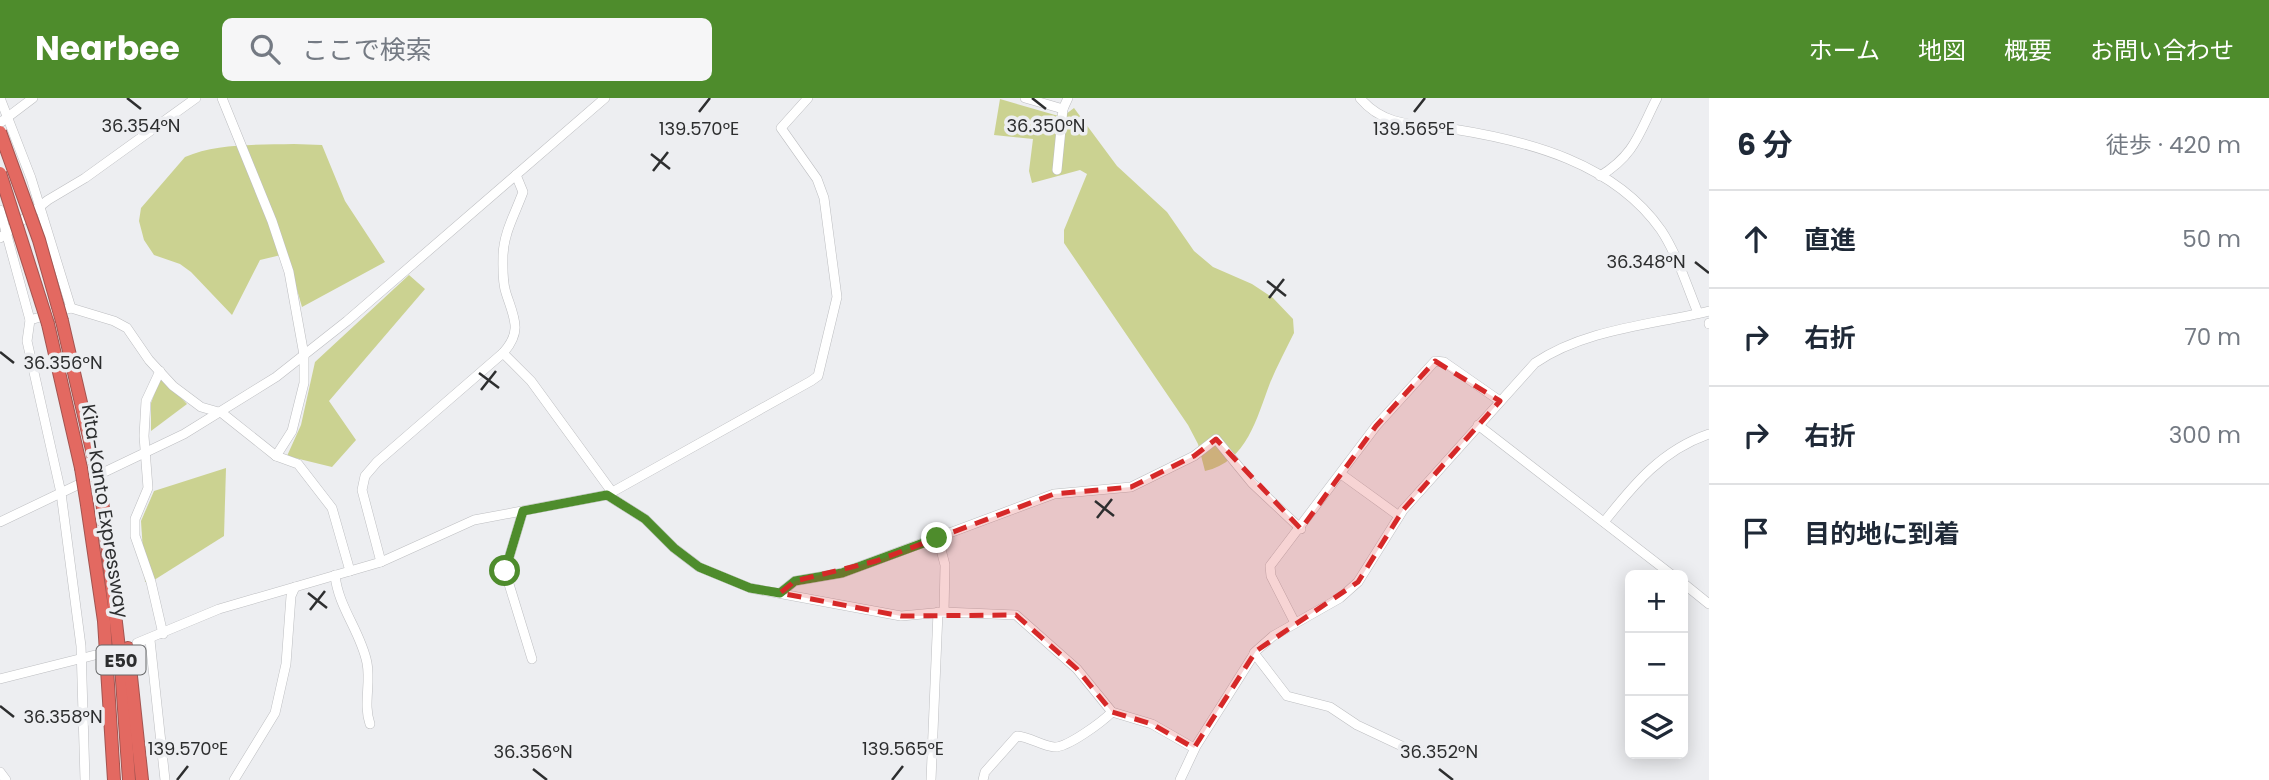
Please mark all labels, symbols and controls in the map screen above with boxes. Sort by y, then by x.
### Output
search box [222,18,712,81]
text: Nearbee [35,25,180,72]
icon: search [246,30,284,68]
text: ここで検索 [302,32,432,68]
text: ホーム [1809,34,1880,67]
text: 地図 [1918,34,1966,67]
text: 概要 [2004,34,2052,67]
text: お問い合わせ [2090,34,2234,67]
text: 36.354°N [101,113,181,138]
text: 36.350°N [1006,113,1086,138]
text: 139.570°E [659,116,739,141]
text: 139.565°E [1373,116,1455,141]
text: 6 分 [1737,123,1792,166]
text: 徒歩 · 420 m [2106,129,2241,161]
icon: ahead [1737,220,1775,258]
text: 直進 [1804,222,1856,258]
text: 50 m [2182,223,2241,255]
text: 36.348°N [1606,249,1686,274]
icon: right [1737,318,1775,356]
text: 右折 [1804,320,1856,356]
text: 70 m [2184,321,2241,353]
text: 36.356°N [23,350,103,375]
street label: Kita-Kanto Expressway [75,402,135,620]
icon: right [1737,416,1775,454]
text: 右折 [1804,418,1856,454]
text: 300 m [2169,419,2241,451]
icon: arrive [1737,514,1775,552]
text: 目的地に到着 [1804,516,1960,552]
route end [921,522,952,553]
route start [489,555,520,586]
map controls [1625,570,1688,759]
button: + [1625,570,1688,633]
button: − [1625,633,1688,696]
road number: E50 [96,646,146,674]
button: layers [1625,696,1688,759]
text: 36.358°N [23,704,103,729]
text: 139.570°E [148,736,228,761]
text: 139.565°E [862,736,944,761]
text: 36.356°N [493,739,573,764]
text: 36.352°N [1400,739,1478,764]

